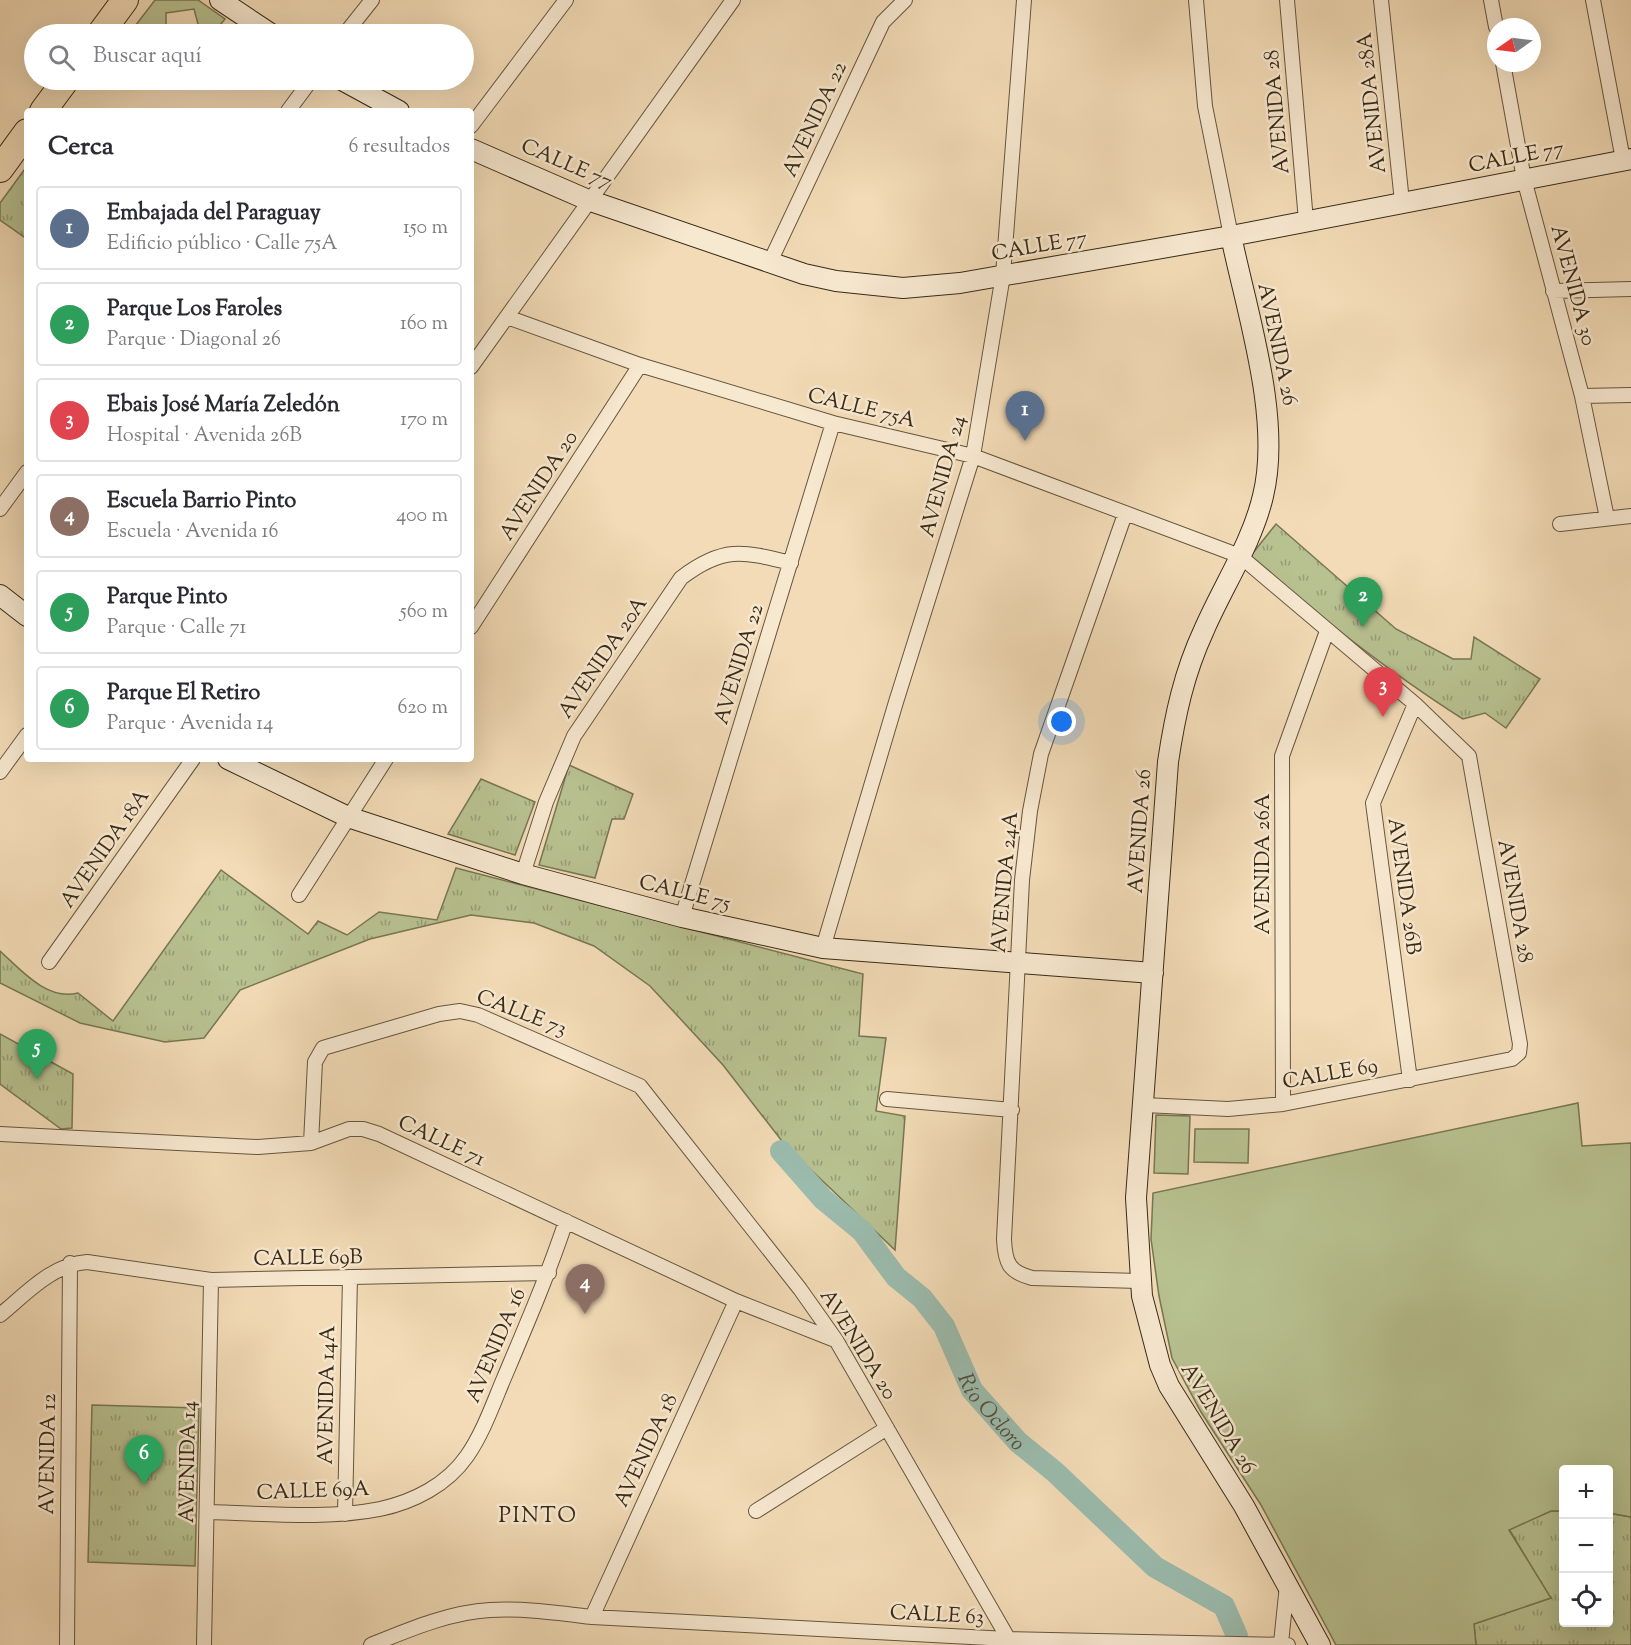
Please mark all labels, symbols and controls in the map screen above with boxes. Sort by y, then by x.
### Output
north arrow [1487,18,1541,72]
search box [24,24,474,90]
street label: AVENIDA 28A [1351,31,1395,175]
icon: search [45,41,78,74]
text: Buscar aquí [93,41,202,73]
street label: AVENIDA 28 [1258,48,1298,175]
street label: AVENIDA 22 [776,57,856,182]
text: Cerca [48,129,114,166]
street label: CALLE 77 [516,132,617,198]
text: 6 resultados [349,133,450,162]
street label: CALLE 77 [1466,134,1567,182]
text: Embajada del Paraguay [107,198,321,230]
text: 1 [66,214,73,243]
text: 150 m [403,214,448,243]
street label: AVENIDA 30 [1542,222,1603,349]
street label: CALLE 77 [989,224,1090,270]
text: Edificio público · Calle 75A [107,230,337,259]
street label: AVENIDA 26 [1248,280,1304,409]
text: Parque Los Faroles [107,294,282,326]
text: 2 [65,310,74,339]
text: 160 m [400,310,448,339]
text: Parque · Diagonal 26 [107,326,281,355]
street label: CALLE 75A [804,381,919,437]
text: Ebais José María Zeledón [107,390,340,422]
pin: 1 [1006,392,1044,441]
text: 3 [65,406,74,435]
text: 170 m [400,406,448,435]
street label: AVENIDA 24 [913,412,975,541]
text: Hospital · Avenida 26B [107,422,302,451]
street label: AVENIDA 20 [493,425,586,547]
text: Escuela Barrio Pinto [107,486,296,518]
text: 4 [64,502,75,531]
text: 400 m [396,502,448,531]
text: Escuela · Avenida 16 [107,518,278,547]
pin: 2 [1344,578,1382,627]
text: Parque Pinto [107,582,228,614]
street label: AVENIDA 20A [552,591,656,725]
text: 5 [66,598,73,627]
text: 560 m [400,598,448,627]
street label: AVENIDA 22 [707,601,772,728]
text: Parque · Calle 71 [107,614,246,643]
pin: 3 [1364,668,1402,717]
text: Parque El Retiro [107,678,260,710]
text: 6 [65,694,74,723]
text: 620 m [398,694,448,723]
your location [1047,707,1076,736]
text: Parque · Avenida 14 [107,710,273,739]
street label: AVENIDA 26 [1122,768,1160,894]
street label: AVENIDA 18A [53,784,158,915]
street label: AVENIDA 26A [1249,793,1279,935]
street label: AVENIDA 24A [985,810,1027,954]
street label: AVENIDA 26B [1379,816,1427,957]
street label: AVENIDA 28 [1488,837,1540,965]
street label: CALLE 75 [636,868,733,920]
street label: CALLE 73 [472,983,571,1045]
pin: 5 [18,1030,57,1079]
street label: CALLE 69 [1280,1052,1380,1098]
street label: CALLE 71 [393,1109,490,1175]
street label: CALLE 69B [253,1243,363,1275]
pin: 4 [566,1264,604,1314]
street label: AVENIDA 16 [459,1284,534,1408]
street label: AVENIDA 20 [811,1284,903,1406]
street label: AVENIDA 14A [312,1325,344,1465]
street label: AVENIDA 26 [1172,1358,1262,1480]
water label: Río Ocloro [948,1369,1031,1460]
street label: AVENIDA 18 [607,1389,686,1513]
street label: AVENIDA 12 [33,1393,65,1515]
street label: AVENIDA 14 [173,1401,205,1523]
pin: 6 [124,1436,164,1485]
map controls [1559,1465,1613,1627]
button: + [1559,1465,1613,1519]
street label: CALLE 69A [256,1475,370,1509]
district label: PINTO [499,1501,577,1533]
button: − [1559,1519,1613,1573]
button: locate [1559,1573,1613,1627]
street label: CALLE 63 [889,1599,985,1633]

